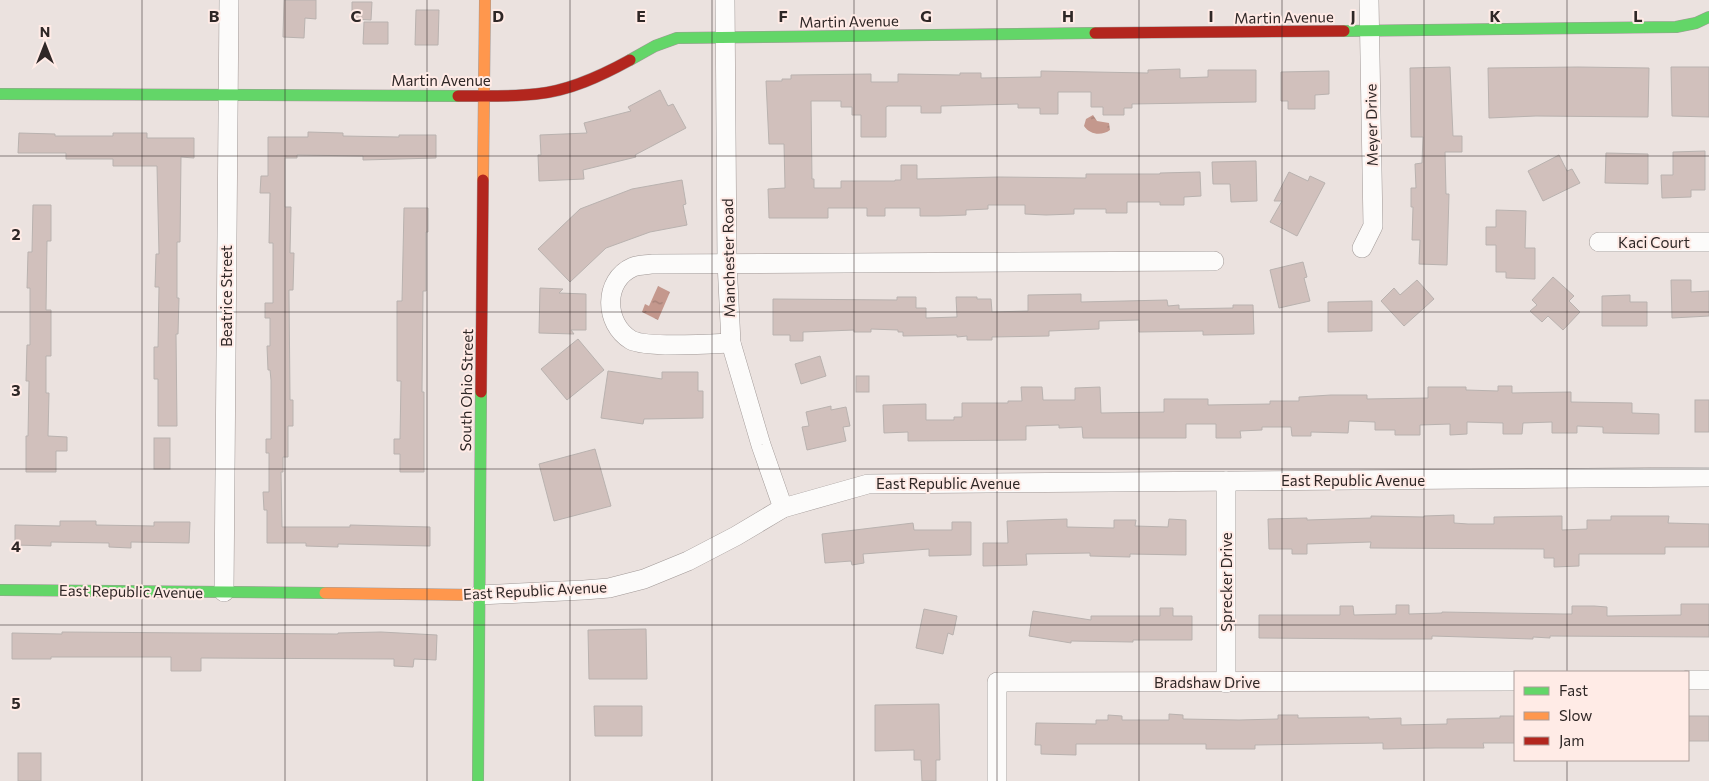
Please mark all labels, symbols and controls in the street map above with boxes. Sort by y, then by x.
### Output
text: B [209,6,220,25]
text: C [351,6,362,25]
text: D [492,6,504,25]
text: E [636,6,646,25]
text: F [778,6,788,25]
text: G [920,6,932,25]
text: H [1062,6,1074,25]
text: I [1208,6,1214,25]
text: J [1350,6,1356,25]
text: K [1489,6,1501,25]
text: L [1633,6,1643,25]
street label: Martin Avenue [1234,7,1334,27]
street label: Martin Avenue [799,11,899,31]
north arrow [20,20,70,70]
text: N [40,23,50,40]
street label: Martin Avenue [391,71,491,89]
street label: Meyer Drive [1361,83,1381,166]
street label: Manchester Road [718,198,738,318]
text: 2 [11,224,21,243]
street label: Kaci Court [1618,233,1690,251]
street label: Beatrice Street [217,245,235,347]
street label: South Ohio Street [456,329,476,451]
text: 3 [11,380,21,399]
street label: East Republic Avenue [1281,471,1425,489]
street label: East Republic Avenue [876,474,1020,492]
street label: Sprecker Drive [1217,532,1235,632]
text: 4 [11,536,21,555]
street label: East Republic Avenue [463,577,608,603]
street label: East Republic Avenue [59,581,203,601]
legend [1514,671,1689,761]
street label: Bradshaw Drive [1154,673,1260,691]
text: Fast [1559,681,1588,699]
text: 5 [11,693,21,712]
text: Slow [1559,706,1592,724]
text: Jam [1559,731,1584,749]

